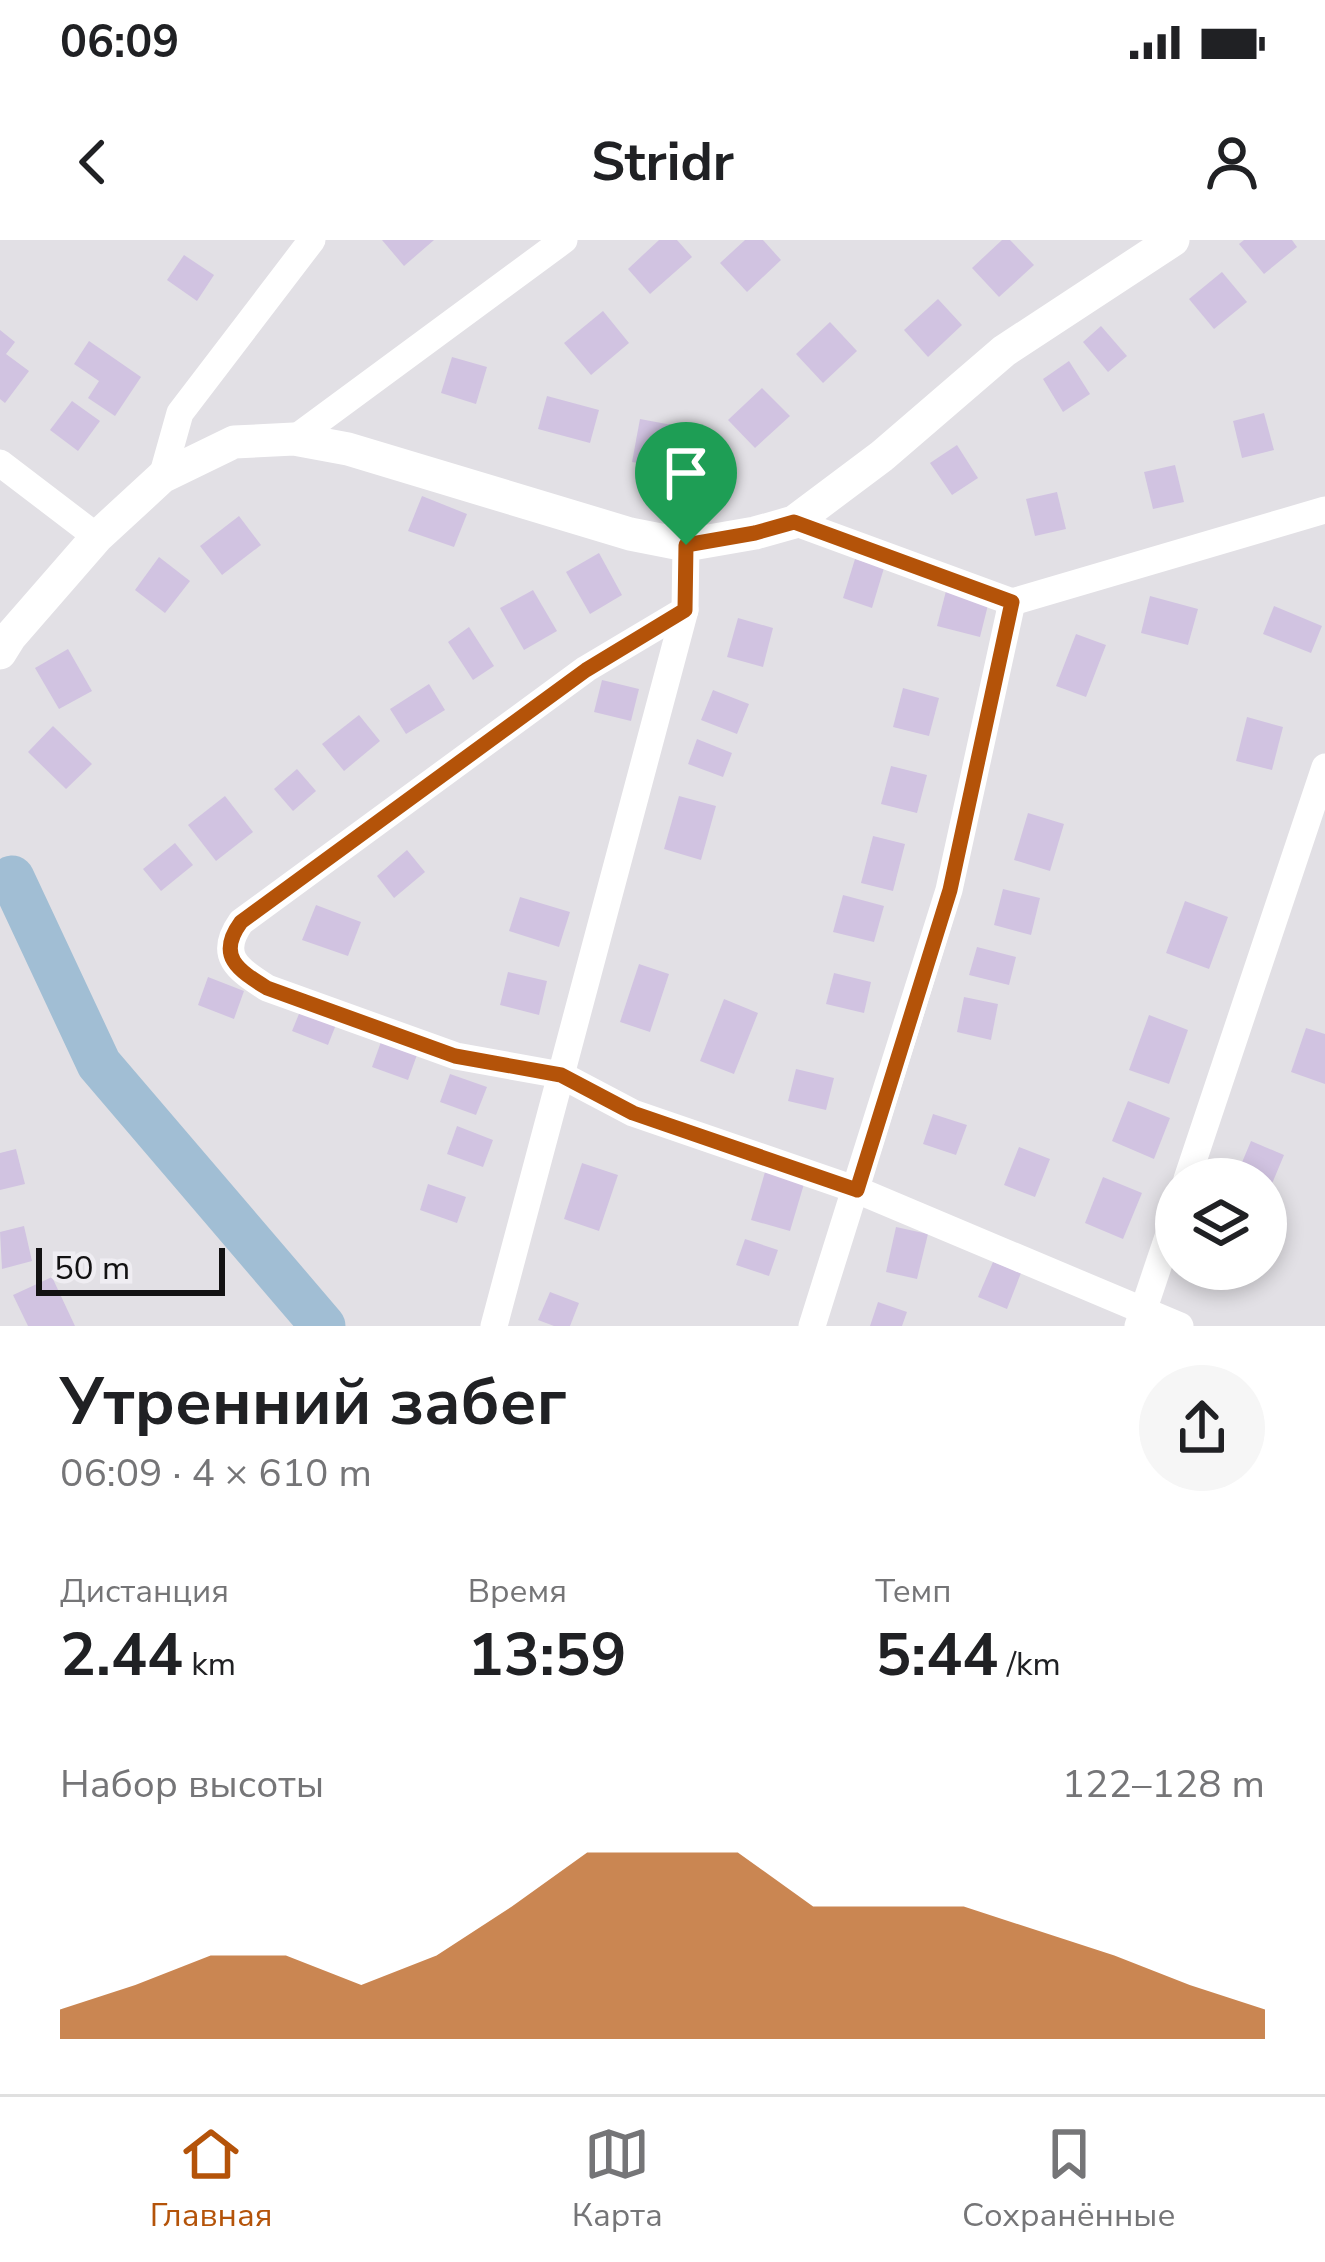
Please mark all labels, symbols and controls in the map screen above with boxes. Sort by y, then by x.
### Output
text: 06:09 [60,12,179,73]
text: Stridr [591,125,734,199]
icon: back [60,129,126,195]
icon: person [1199,129,1265,195]
pin [635,422,737,545]
icon: arrive [653,440,719,506]
map controls [1155,1158,1287,1290]
button: layers [1155,1158,1287,1290]
scale bar [36,1242,225,1295]
text: 50 m [54,1246,130,1291]
text: Утренний забег [60,1357,567,1447]
button: share [1139,1365,1265,1491]
text: 06:09 · 4 × 610 m [60,1447,372,1500]
text: Дистанция [60,1569,229,1614]
text: Время [468,1569,567,1614]
text: Темп [875,1569,952,1614]
text: 2.44 [60,1614,183,1696]
text: 13:59 [468,1614,627,1696]
text: 5:44 [875,1614,998,1696]
text: km [183,1642,236,1687]
text: /km [998,1642,1061,1687]
text: Набор высоты [60,1758,324,1811]
text: 122–128 m [1062,1758,1265,1811]
tab: Главная [150,2121,273,2238]
tab: Карта [572,2121,663,2238]
tab: Сохранённые [962,2121,1175,2238]

